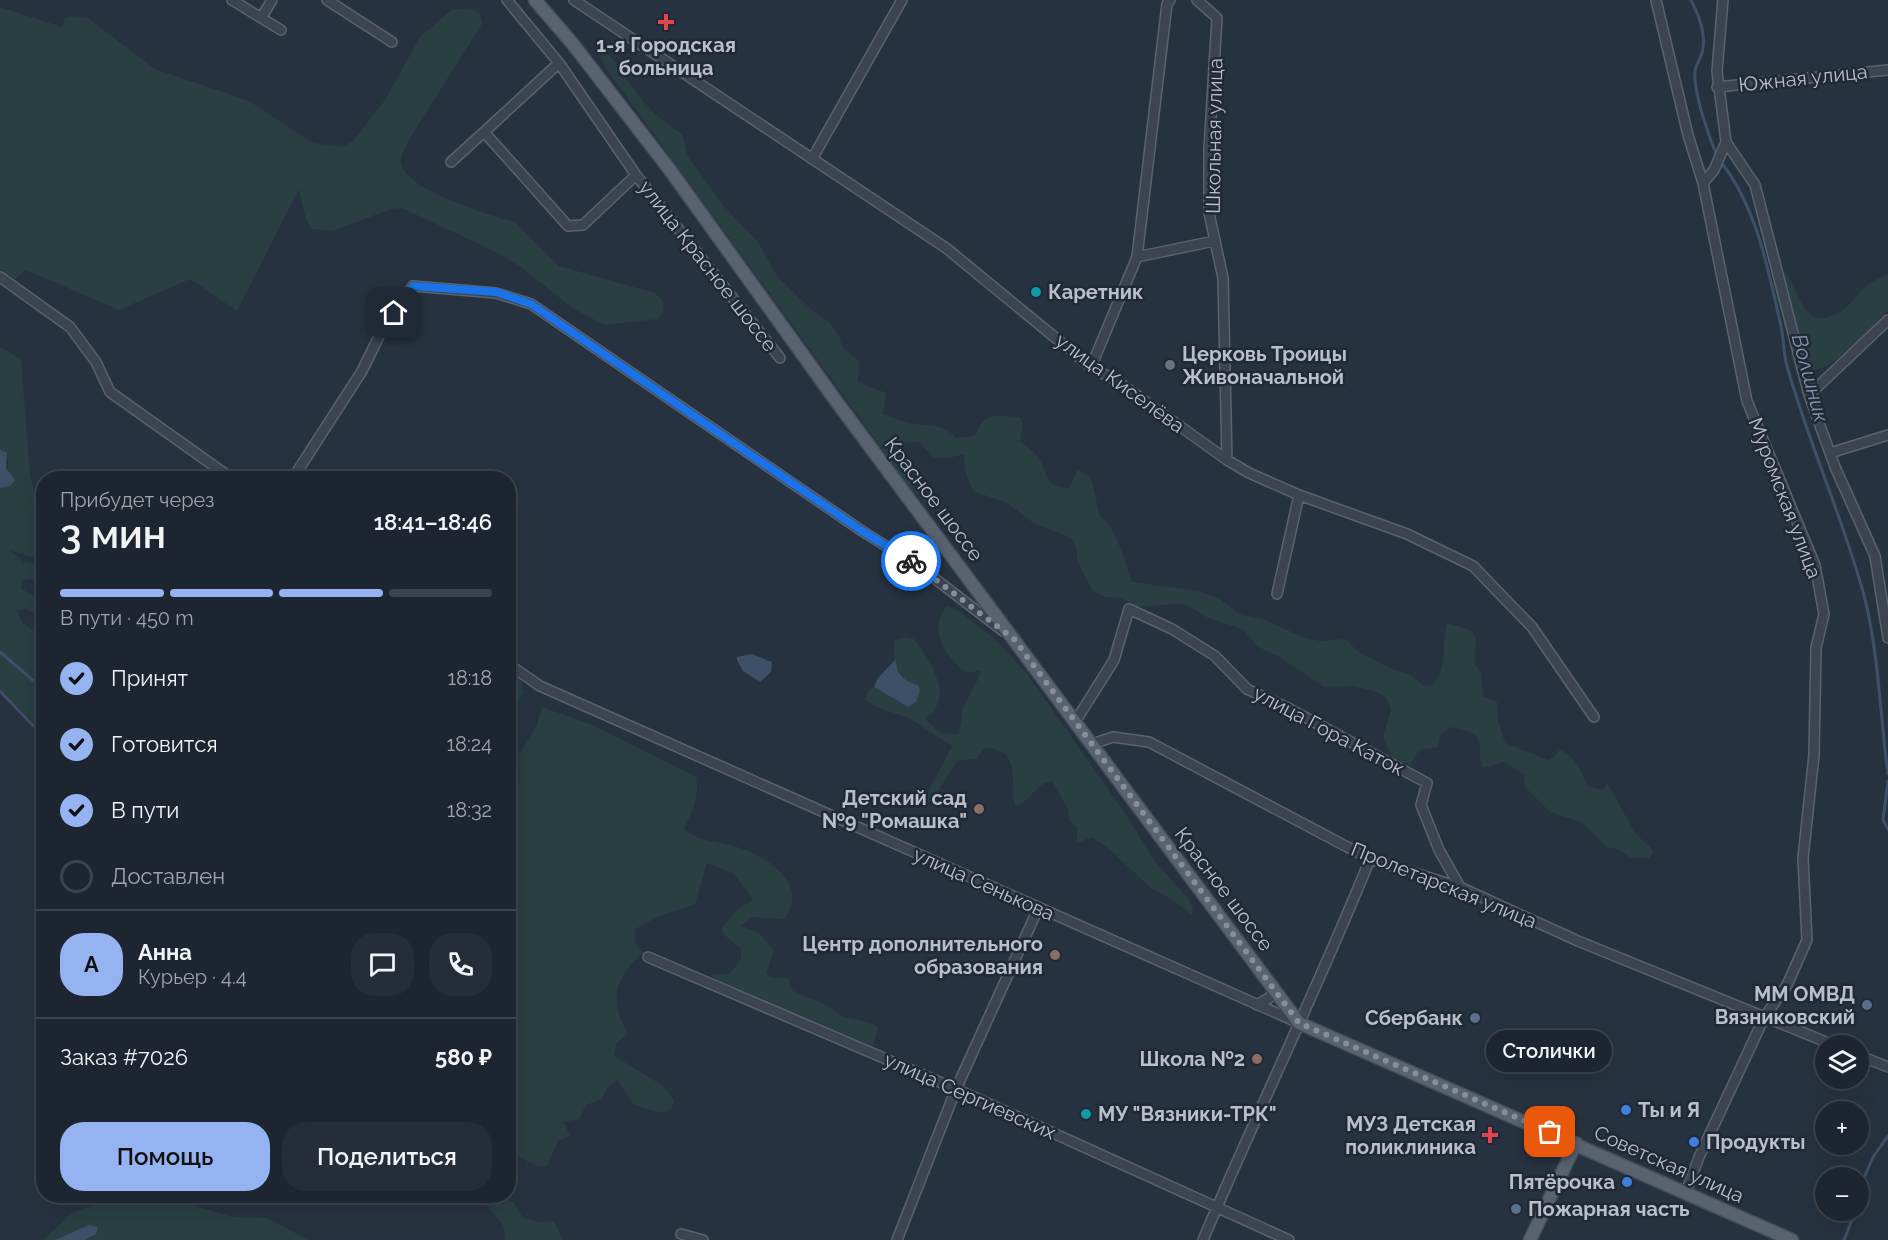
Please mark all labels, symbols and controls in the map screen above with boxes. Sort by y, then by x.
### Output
marker: 1-я Городская больница [657,13,675,31]
place label: 1-я Городская больница [596,33,736,80]
street label: Школьная улица [1201,58,1227,214]
street label: Южная улица [1737,59,1869,97]
street label: улица Красное шоссе [634,176,782,356]
place label: Каретник [1048,280,1144,304]
marker: Каретник [1029,285,1043,299]
pin [368,287,419,338]
icon: home [377,296,410,329]
street label: улица Киселёва [1051,328,1189,438]
water label: Волшник [1787,331,1834,425]
place label: Церковь Троицы Живоначальной [1182,342,1347,389]
marker: Церковь Троицы Живоначальной [1163,358,1177,372]
street label: Муромская улица [1743,414,1827,582]
street label: Красное шоссе [880,432,988,566]
text: Прибудет через [60,488,214,512]
text: 18:41–18:46 [374,509,492,535]
text: 3 мин [60,511,166,557]
courier [881,531,941,591]
icon: bike [895,545,928,578]
text: В пути · 450 m [60,606,194,630]
icon: check [60,662,93,695]
text: Принят [111,665,188,691]
text: 18:18 [447,666,492,690]
street label: улица Гора Каток [1249,681,1409,781]
icon: check [60,728,93,761]
text: Готовится [111,731,218,757]
text: 18:24 [446,732,492,756]
place label: Детский сад №9 "Ромашка" [822,786,967,833]
icon: check [60,794,93,827]
text: В пути [111,797,179,823]
text: 18:32 [447,798,492,822]
marker: Детский сад №9 "Ромашка" [972,802,986,816]
street label: Красное шоссе [1170,822,1278,956]
street label: Пролетарская улица [1348,837,1540,933]
street label: улица Сенькова [910,842,1058,926]
text: Доставлен [111,863,225,889]
place label: Центр дополнительного образования [802,932,1043,979]
button: chat [351,933,414,996]
button: phone [429,933,492,996]
text: Анна [138,939,192,965]
marker: Центр дополнительного образования [1048,948,1062,962]
text: А [84,951,99,977]
text: Курьер · 4.4 [138,965,247,989]
place label: ММ ОМВД Вязниковский [1715,982,1855,1029]
marker: ММ ОМВД Вязниковский [1860,998,1874,1012]
place label: Сбербанк [1365,1006,1463,1030]
marker: Сбербанк [1468,1011,1482,1025]
callout: Столички [1487,1030,1613,1072]
map controls [1815,1035,1869,1221]
button: layers [1815,1035,1869,1089]
text: Столички [1502,1039,1596,1063]
text: Заказ #7026 [60,1044,188,1070]
text: 580 ₽ [435,1044,492,1070]
street label: улица Сергиевских [881,1047,1059,1145]
place label: Школа №2 [1140,1047,1245,1071]
marker: Школа №2 [1250,1052,1264,1066]
place label: Ты и Я [1638,1098,1700,1122]
button: + [1815,1101,1869,1155]
place label: МУ "Вязники-ТРК" [1098,1102,1277,1126]
marker: Ты и Я [1619,1103,1633,1117]
pin [1524,1106,1575,1157]
marker: МУ "Вязники-ТРК" [1079,1107,1093,1121]
place label: МУЗ Детская поликлиника [1345,1112,1476,1159]
icon: bag [1533,1115,1566,1148]
street label: Советская улица [1590,1120,1748,1208]
button: Помощь [60,1122,270,1191]
button: Поделиться [282,1122,492,1191]
marker: МУЗ Детская поликлиника [1481,1126,1499,1144]
place label: Продукты [1706,1130,1806,1154]
marker: Продукты [1687,1135,1701,1149]
button: − [1815,1167,1869,1221]
place label: Пятёрочка [1509,1170,1615,1194]
marker: Пятёрочка [1620,1175,1634,1189]
place label: Пожарная часть [1528,1197,1690,1221]
marker: Пожарная часть [1509,1202,1523,1216]

